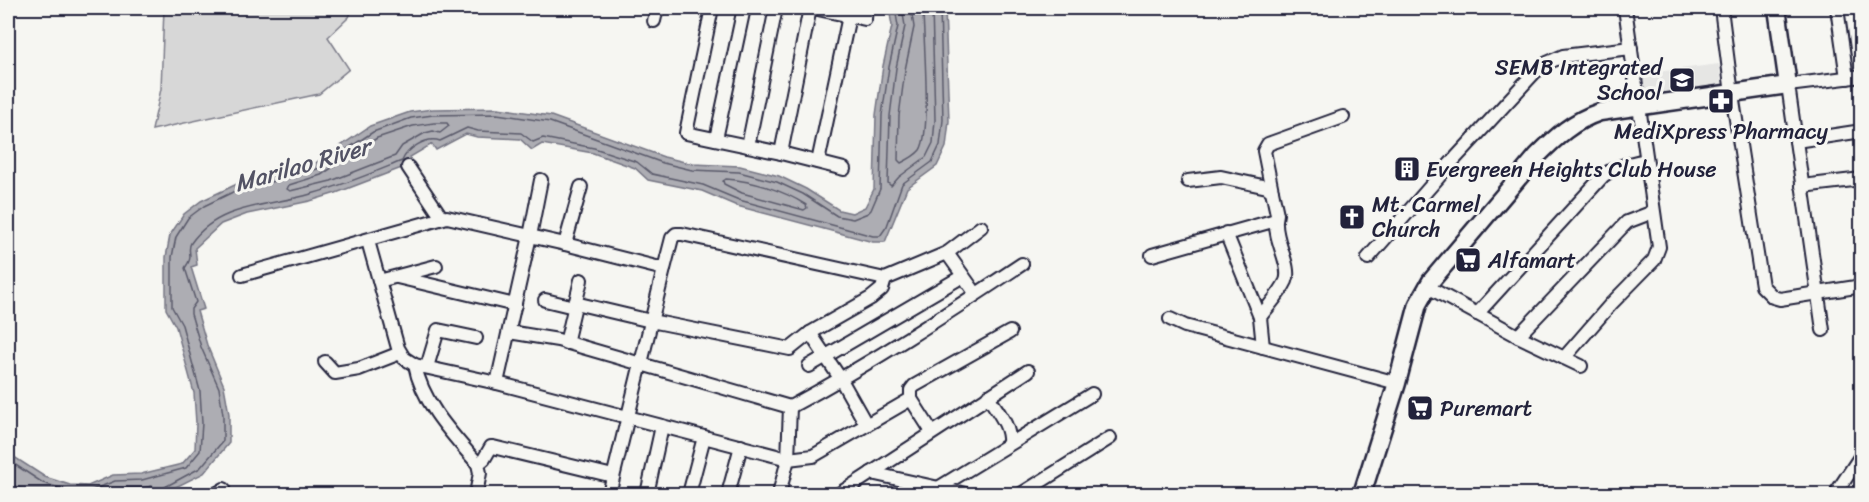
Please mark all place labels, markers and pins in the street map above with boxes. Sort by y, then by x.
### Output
place label: SEMB Integrated School [1495,48,1663,112]
school or university icon: SEMB Integrated School [1667,65,1697,95]
pharmacy icon: MediXpress Pharmacy [1706,86,1736,116]
place label: MediXpress Pharmacy [1614,112,1829,151]
place label: Evergreen Heights Club House [1426,150,1716,189]
building icon: Evergreen Heights Club House [1392,154,1422,184]
place label: Mt. Carmel Church [1372,185,1481,249]
church icon: Mt. Carmel Church [1337,202,1367,232]
place label: Alfamart [1487,241,1576,280]
supermarket icon: Alfamart [1453,245,1483,275]
place label: Puremart [1440,389,1532,428]
supermarket icon: Puremart [1405,393,1435,423]

